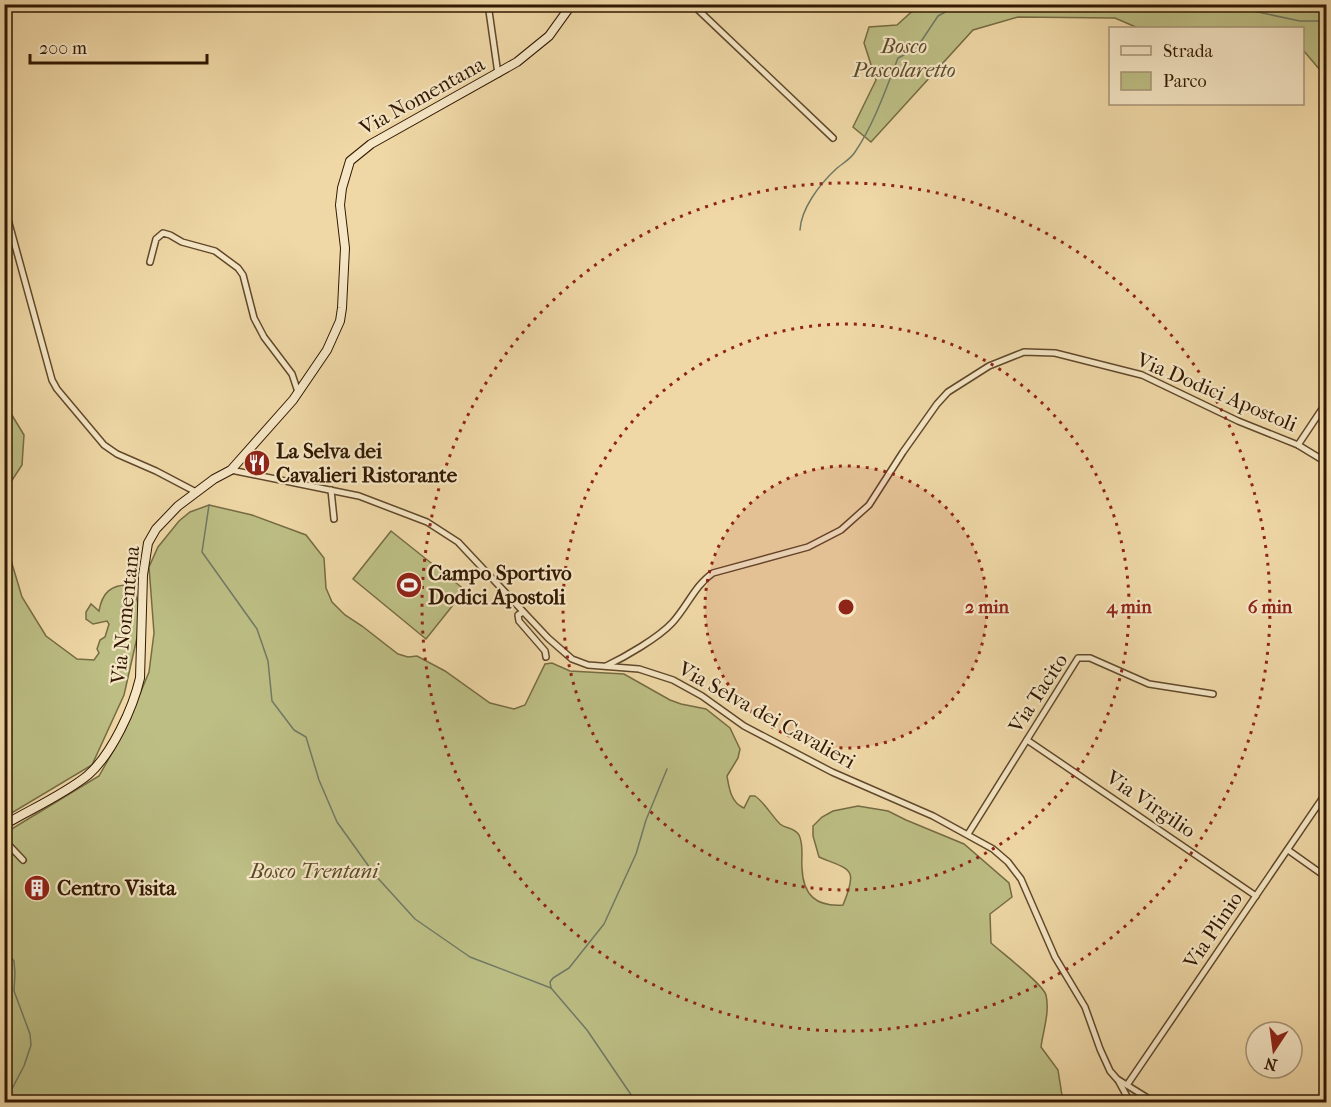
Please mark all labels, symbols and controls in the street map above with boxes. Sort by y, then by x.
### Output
scale bar [30,27,207,65]
legend [1109,27,1304,105]
park label: Bosco Pascolaretto [851,34,956,82]
text: 200 m [39,38,87,59]
text: Strada [1163,41,1214,62]
street label: Via Nomentana [355,52,489,141]
text: Parco [1163,71,1207,92]
street label: Via Dodici Apostoli [1132,347,1301,437]
place label: La Selva dei Cavalieri Ristorante [276,439,458,487]
restaurant icon: La Selva dei Cavalieri Ristorante [242,448,272,478]
street label: Via Nomentana [106,544,144,686]
place label: Campo Sportivo Dodici Apostoli [428,561,572,609]
sports icon: Campo Sportivo Dodici Apostoli [394,570,424,600]
centre of rings [836,597,856,617]
text: 2 min [965,597,1009,618]
text: 4 min [1105,597,1152,618]
text: 6 min [1248,597,1293,618]
street label: Via Tacito [1003,649,1072,738]
street label: Via Selva dei Cavalieri [673,656,860,774]
street label: Via Virgilio [1101,765,1200,843]
park label: Bosco Trentani [249,859,380,883]
building icon: Centro Visita [22,873,52,903]
place label: Centro Visita [57,876,177,900]
street label: Via Plinio [1178,887,1247,974]
north arrow [1244,1020,1304,1080]
text: N [1262,1053,1279,1075]

